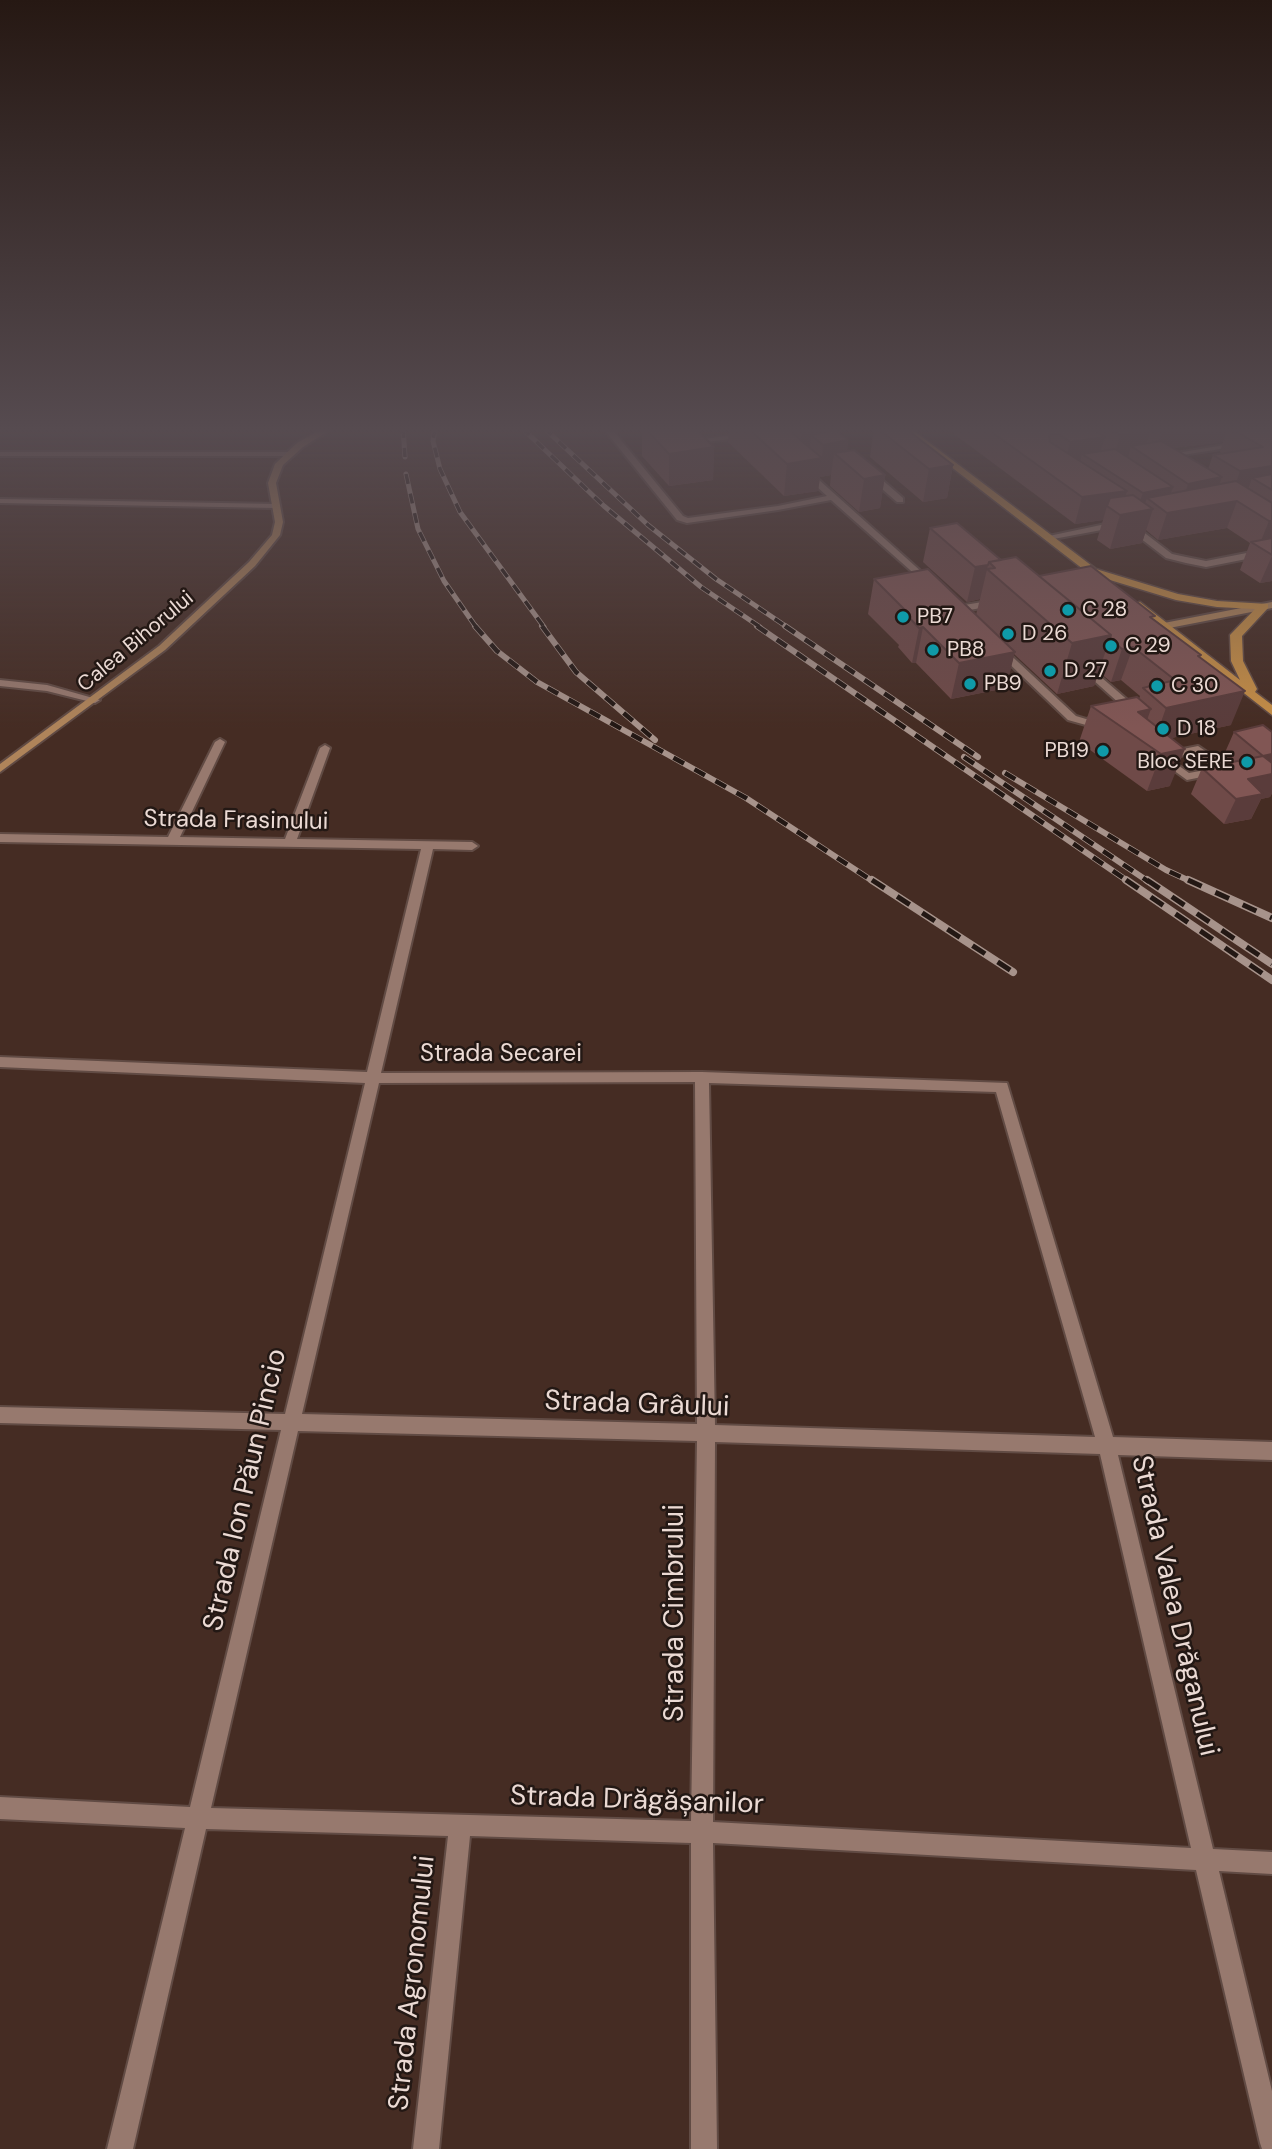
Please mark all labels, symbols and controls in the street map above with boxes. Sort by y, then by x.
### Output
street label: Calea Bihorului [73,586,199,698]
place label: C 28 [1082,597,1127,623]
marker: C 28 [1060,602,1076,618]
place label: PB7 [917,604,953,630]
marker: PB7 [895,609,911,625]
place label: D 26 [1022,621,1067,647]
marker: D 26 [1000,626,1016,642]
place label: C 29 [1125,633,1171,659]
place label: PB8 [947,637,985,663]
marker: C 29 [1103,638,1119,654]
marker: PB8 [925,642,941,658]
place label: D 27 [1064,658,1107,684]
marker: D 27 [1042,663,1058,679]
place label: PB9 [984,671,1022,697]
place label: C 30 [1171,673,1218,699]
marker: PB9 [962,676,978,692]
marker: C 30 [1149,678,1165,694]
place label: D 18 [1177,716,1216,742]
marker: D 18 [1155,721,1171,737]
place label: PB19 [1044,738,1089,764]
marker: PB19 [1095,743,1111,759]
place label: Bloc SERE [1137,749,1233,775]
marker: Bloc SERE [1239,754,1255,770]
street label: Strada Frasinului [143,805,329,837]
street label: Strada Secarei [420,1041,582,1069]
street label: Strada Ion Păun Pincio [197,1346,295,1634]
street label: Strada Grâului [544,1385,730,1425]
street label: Strada Valea Drăganului [1123,1453,1225,1759]
street label: Strada Cimbrului [659,1504,693,1722]
street label: Strada Drăgășanilor [509,1780,765,1822]
street label: Strada Agronomului [383,1854,443,2112]

